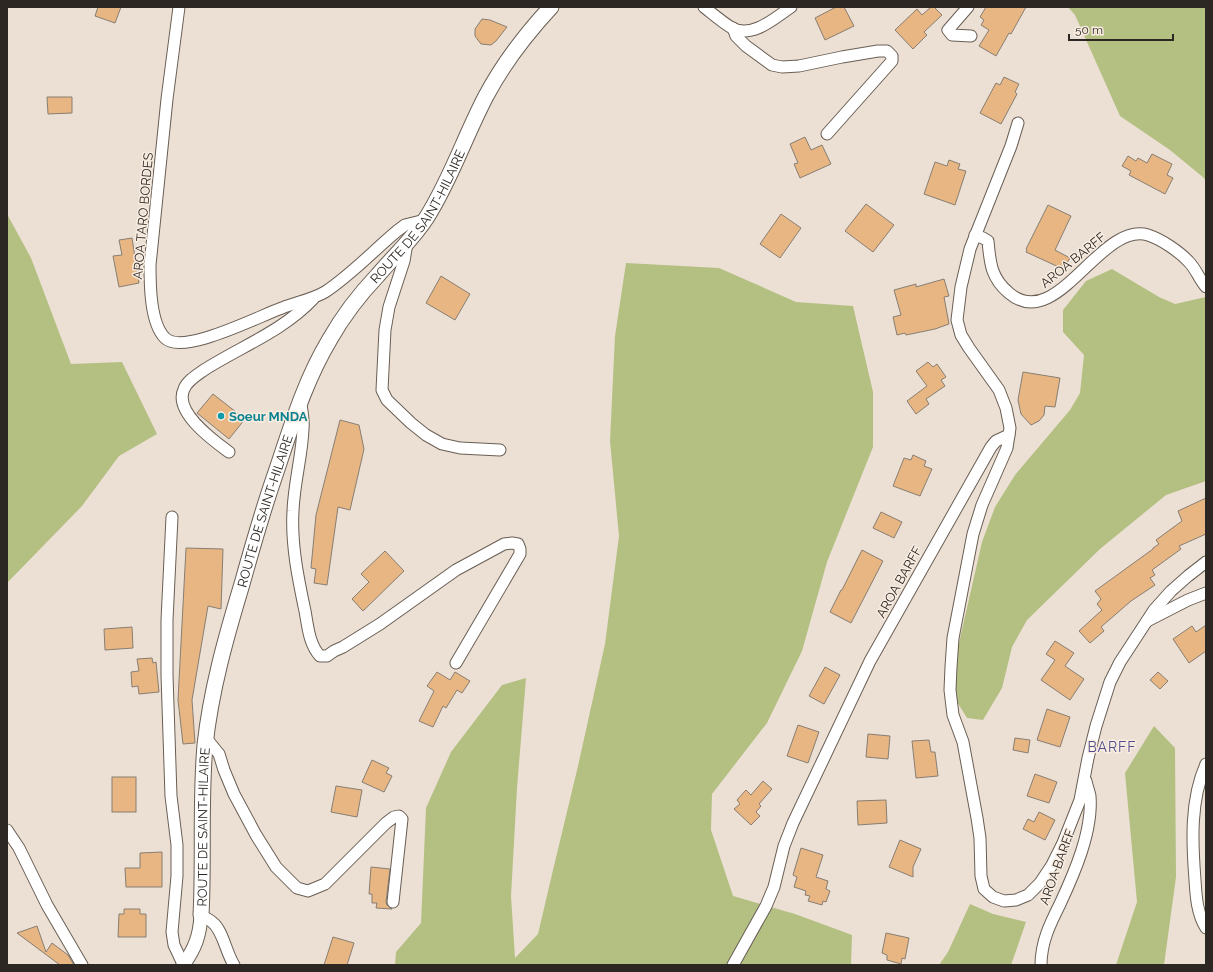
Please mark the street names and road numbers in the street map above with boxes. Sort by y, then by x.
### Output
street label: ROUTE DE SAINT-HILAIRE [367,147,468,286]
street label: AROA TARO BORDES [130,152,156,280]
street label: AROA BARFF [1037,229,1109,291]
street label: ROUTE DE SAINT-HILAIRE [234,433,295,589]
street label: AROA BARFF [873,543,925,620]
street label: ROUTE DE SAINT-HILAIRE [194,747,212,907]
street label: AROA BARFF [1036,827,1078,907]

